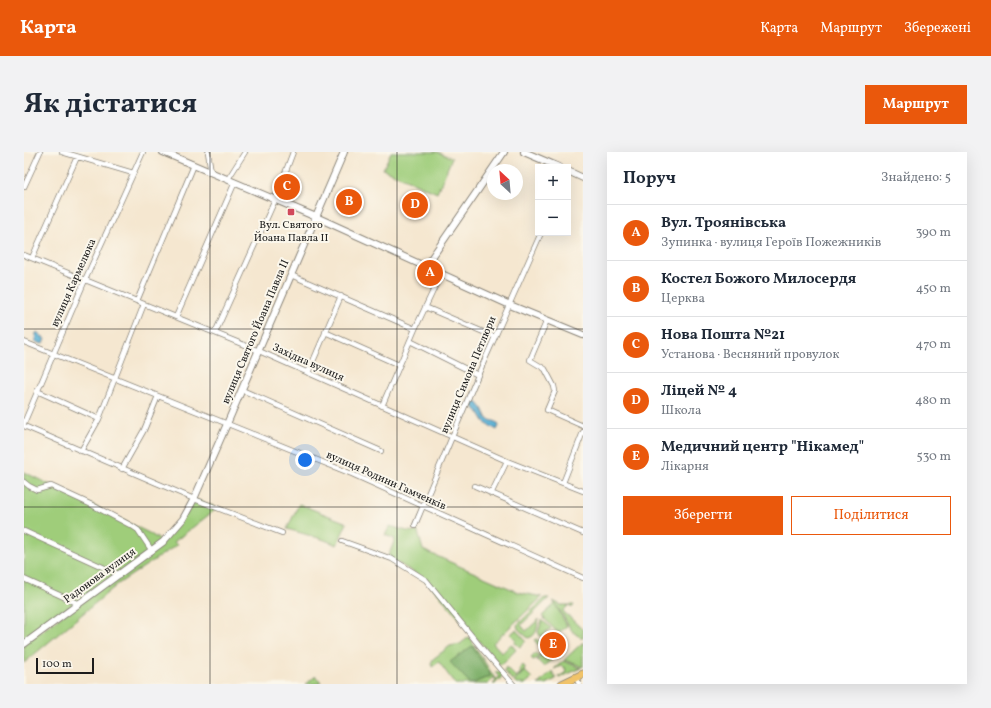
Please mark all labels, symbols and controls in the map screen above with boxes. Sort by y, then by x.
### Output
text: Карта [20,15,77,41]
text: Карта [760,19,798,38]
text: Маршрут [820,19,882,38]
text: Збережені [904,19,971,38]
text: Як дістатися [24,85,197,124]
button: Маршрут [865,85,967,124]
north arrow [487,164,523,200]
map controls [535,164,571,236]
button: + [535,164,571,200]
text: Поруч [623,167,676,190]
text: Знайдено: 5 [881,169,951,187]
pin: C [274,172,300,202]
pin: B [336,187,362,217]
pin: D [402,190,428,220]
button: − [535,200,571,236]
marker: Вул. Святого Йоана Павла ІІ [286,207,296,217]
text: Вул. Троянівська [661,213,786,234]
place label: Вул. Святого Йоана Павла ІІ [254,218,328,246]
text: A [631,224,641,242]
text: 390 m [916,224,951,242]
text: Зупинка · вулиця Героїв Пожежників [661,234,881,252]
street label: вулиця Кармелюка [48,236,100,330]
street label: вулиця Святого Йоана Павла II [219,257,293,406]
pin: A [417,258,443,288]
text: Костел Божого Милосердя [661,269,856,290]
text: B [632,280,640,298]
text: 450 m [916,280,951,298]
text: Церква [661,290,705,308]
street label: вулиця Симона Петлюри [437,314,501,436]
text: Нова Пошта №21 [661,325,785,346]
text: C [632,336,640,354]
text: 470 m [916,336,951,354]
street label: Західна вулиця [270,340,347,386]
text: Установа · Весняний провулок [661,346,839,364]
text: Ліцей № 4 [661,381,737,402]
text: D [631,392,641,410]
text: 480 m [915,392,951,410]
text: Школа [661,402,701,420]
text: Медичний центр "Нікамед" [661,437,864,458]
street label: вулиця Родини Гамченків [324,448,449,514]
text: E [632,448,640,466]
text: 530 m [916,448,951,466]
your location [295,450,315,470]
text: Лікарня [661,458,709,476]
button: Зберегти [623,496,783,535]
button: Поділитися [791,496,951,535]
street label: Радонова вулиця [61,545,139,607]
pin: E [540,630,566,660]
scale bar [36,656,94,675]
text: 100 m [42,657,72,672]

